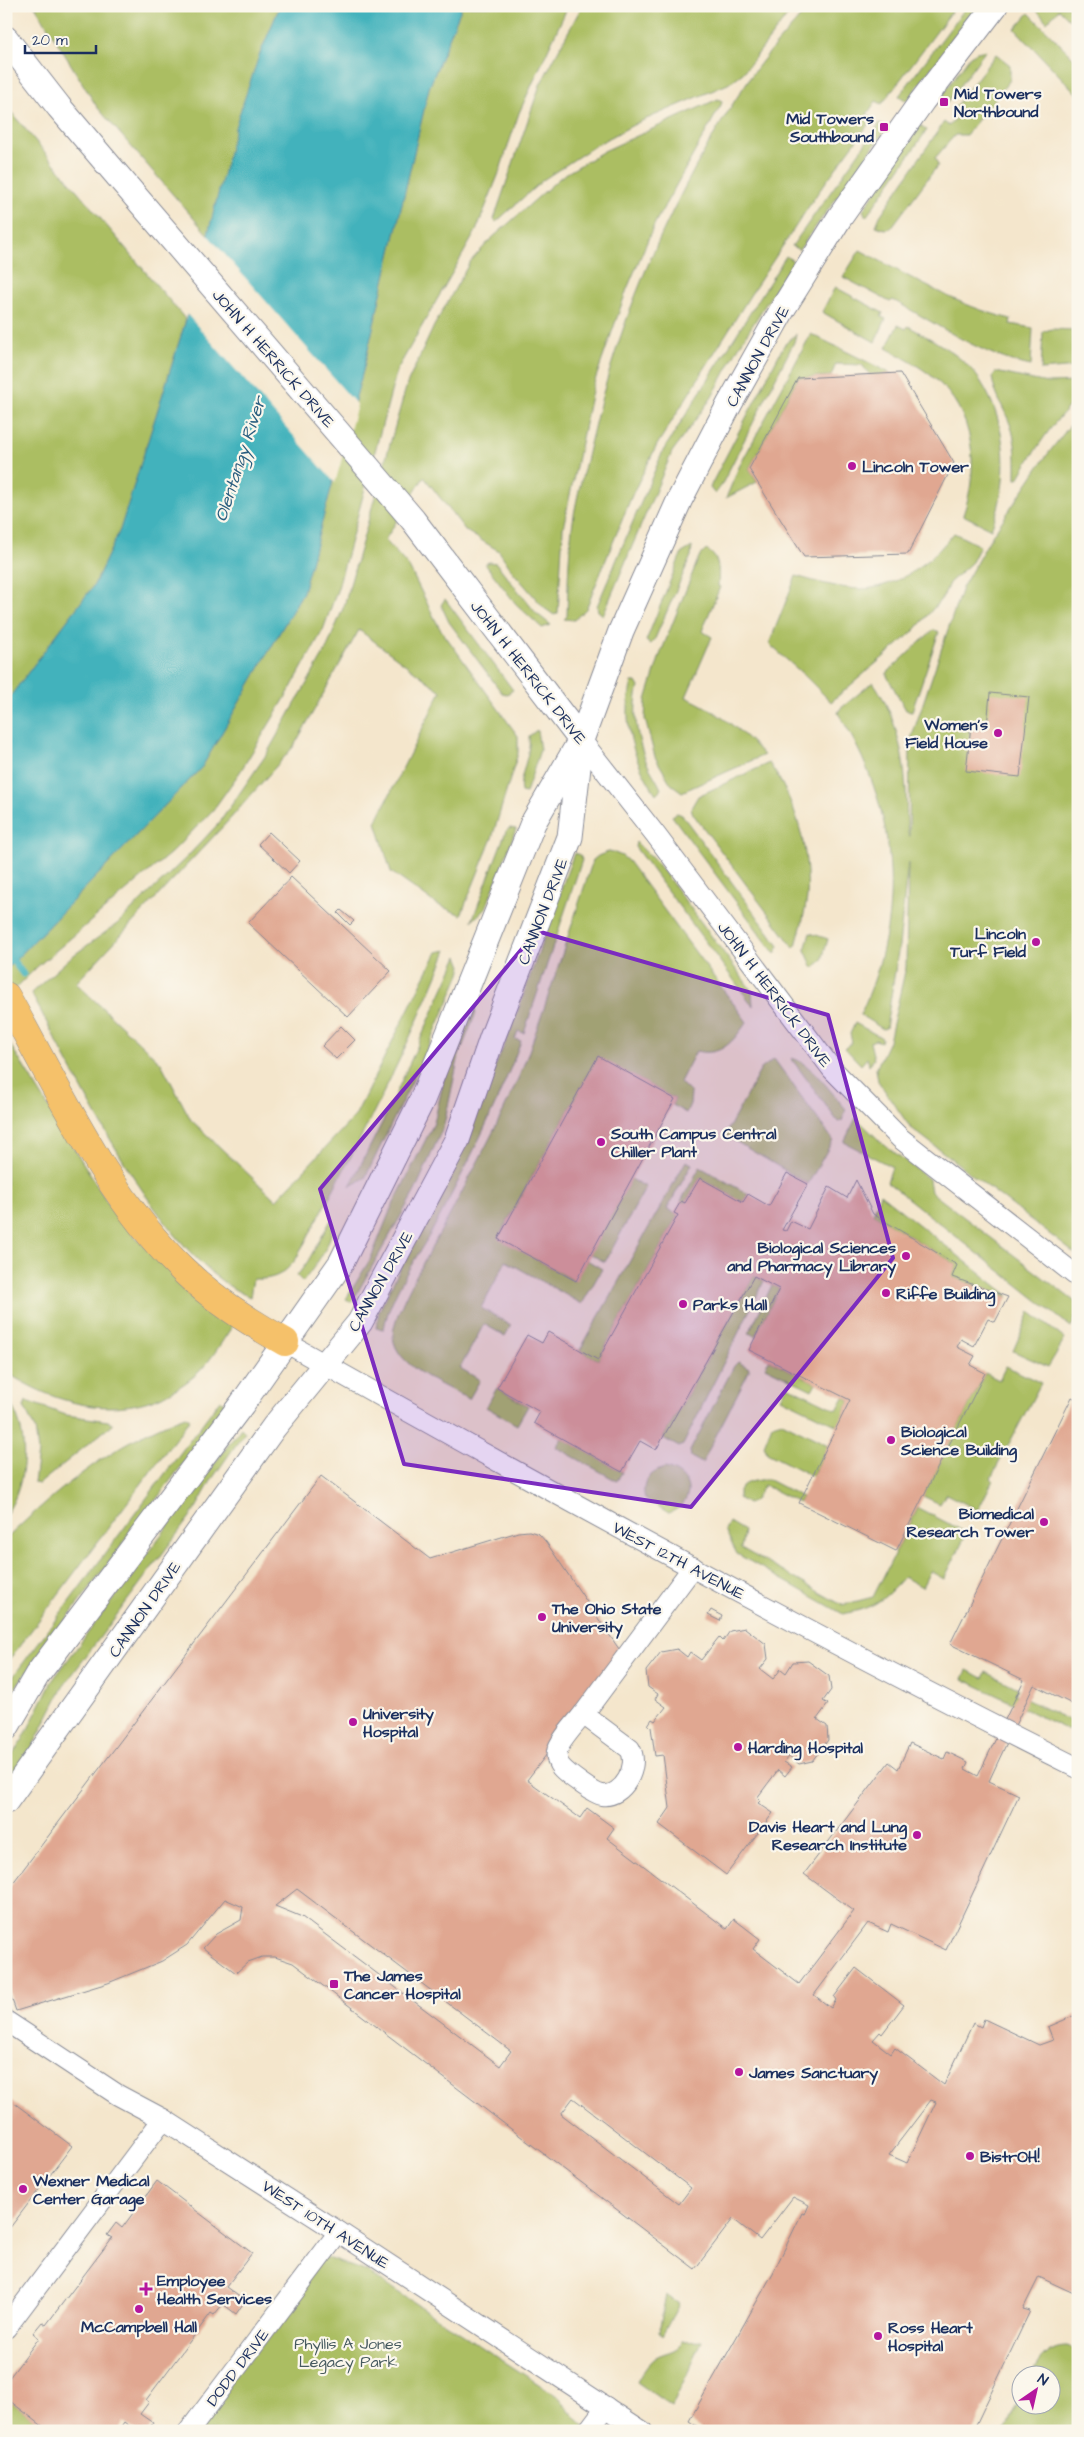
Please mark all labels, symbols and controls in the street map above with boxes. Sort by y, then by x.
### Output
scale bar [25,22,96,54]
text: 20 m [32,30,68,51]
place label: Mid Towers Northbound [954,83,1042,123]
marker: Mid Towers Northbound [938,96,950,108]
place label: Mid Towers Southbound [786,108,875,148]
marker: Mid Towers Southbound [878,121,890,133]
street label: JOHN H HERRICK DRIVE [207,285,340,433]
street label: CANNON DRIVE [721,301,795,411]
water label: Olentangy River [209,392,274,525]
place label: Lincoln Tower [862,456,969,478]
marker: Lincoln Tower [846,460,858,472]
street label: JOHN H HERRICK DRIVE [465,596,592,750]
place label: Women's Field House [905,714,988,754]
marker: Women's Field House [992,727,1004,739]
street label: CANNON DRIVE [513,854,574,968]
street label: JOHN H HERRICK DRIVE [712,917,837,1072]
place label: Lincoln Turf Field [949,923,1027,963]
marker: Lincoln Turf Field [1030,936,1042,948]
place label: South Campus Central Chiller Plant [610,1123,777,1163]
marker: South Campus Central Chiller Plant [595,1136,607,1148]
street label: CANNON DRIVE [343,1227,419,1336]
place label: Biological Sciences and Pharmacy Library [726,1237,896,1278]
marker: Biological Sciences and Pharmacy Library [900,1250,912,1262]
place label: Riffe Building [896,1283,996,1307]
marker: Riffe Building [880,1287,892,1299]
place label: Parks Hall [693,1294,768,1316]
marker: Parks Hall [677,1298,689,1310]
place label: Biological Science Building [900,1421,1018,1463]
marker: Biological Science Building [885,1434,897,1446]
place label: Biomedical Research Tower [906,1503,1034,1543]
marker: Biomedical Research Tower [1038,1516,1050,1528]
street label: WEST 12TH AVENUE [609,1517,749,1605]
street label: CANNON DRIVE [104,1557,186,1662]
place label: The Ohio State University [551,1598,662,1639]
marker: The Ohio State University [536,1611,548,1623]
place label: University Hospital [363,1703,434,1743]
marker: University Hospital [347,1716,359,1728]
place label: Harding Hospital [748,1737,864,1761]
marker: Harding Hospital [732,1741,744,1753]
place label: Davis Heart and Lung Research Institute [749,1816,908,1856]
marker: Davis Heart and Lung Research Institute [911,1829,923,1841]
place label: The James Cancer Hospital [343,1965,461,2005]
marker: The James Cancer Hospital [328,1978,340,1990]
place label: James Sanctuary [748,2062,878,2085]
marker: James Sanctuary [733,2066,745,2078]
place label: BistrOH! [980,2146,1041,2168]
marker: BistrOH! [964,2150,976,2162]
place label: Wexner Medical Center Garage [32,2170,150,2212]
street label: WEST 10TH AVENUE [258,2175,394,2275]
marker: Wexner Medical Center Garage [17,2183,29,2195]
place label: Employee Health Services [157,2270,272,2310]
marker: Employee Health Services [139,2282,153,2296]
marker: McCampbell Hall [133,2303,145,2315]
place label: McCampbell Hall [81,2316,198,2338]
place label: Ross Heart Hospital [888,2317,973,2357]
street label: DODD DRIVE [201,2324,275,2411]
marker: Ross Heart Hospital [872,2330,884,2342]
park label: Phyllis A Jones Legacy Park [294,2333,402,2374]
north arrow [1012,2364,1062,2414]
text: N [1033,2369,1052,2391]

